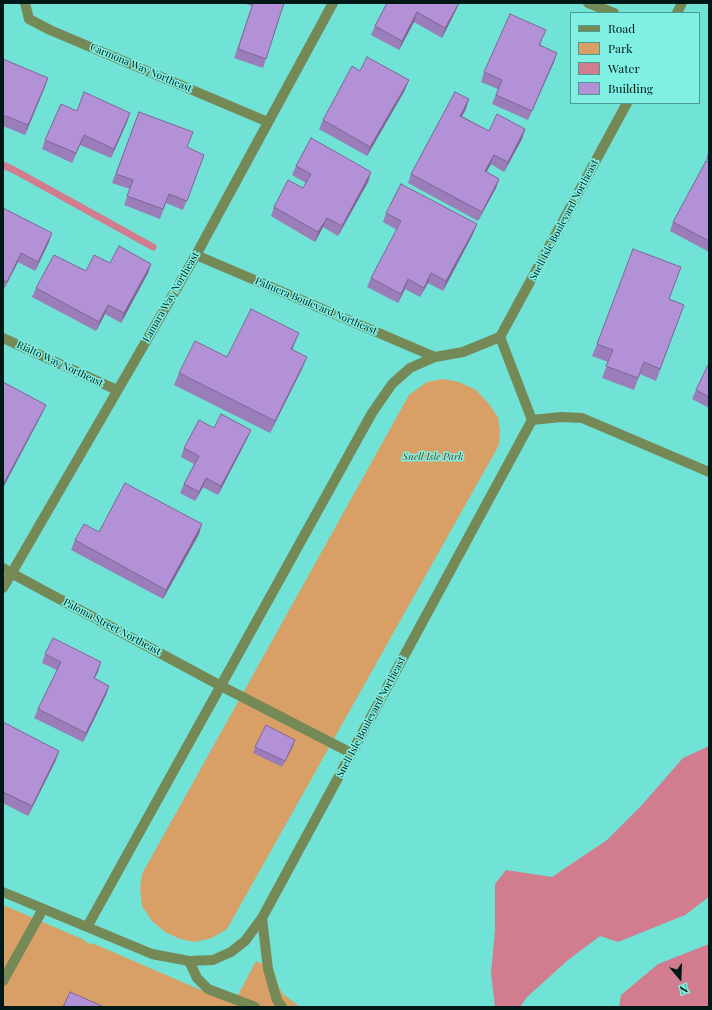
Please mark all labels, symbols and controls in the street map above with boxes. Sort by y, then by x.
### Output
legend [570,12,700,104]
text: Road [608,20,635,36]
text: Park [608,40,633,56]
street label: Carmona Way Northeast [88,41,194,95]
text: Water [608,60,640,76]
text: Building [608,80,653,96]
street label: Snell Isle Boulevard Northeast [527,158,601,282]
street label: Lamara Way Northeast [140,250,202,344]
street label: Palmera Boulevard Northeast [253,275,379,337]
street label: Rialto Way Northeast [15,339,105,389]
park label: Snell Isle Park [403,451,463,463]
street label: Paloma Street Northeast [61,596,163,658]
street label: Snell Isle Boulevard Northeast [334,655,408,779]
north arrow [660,958,700,998]
text: N [678,981,690,998]

